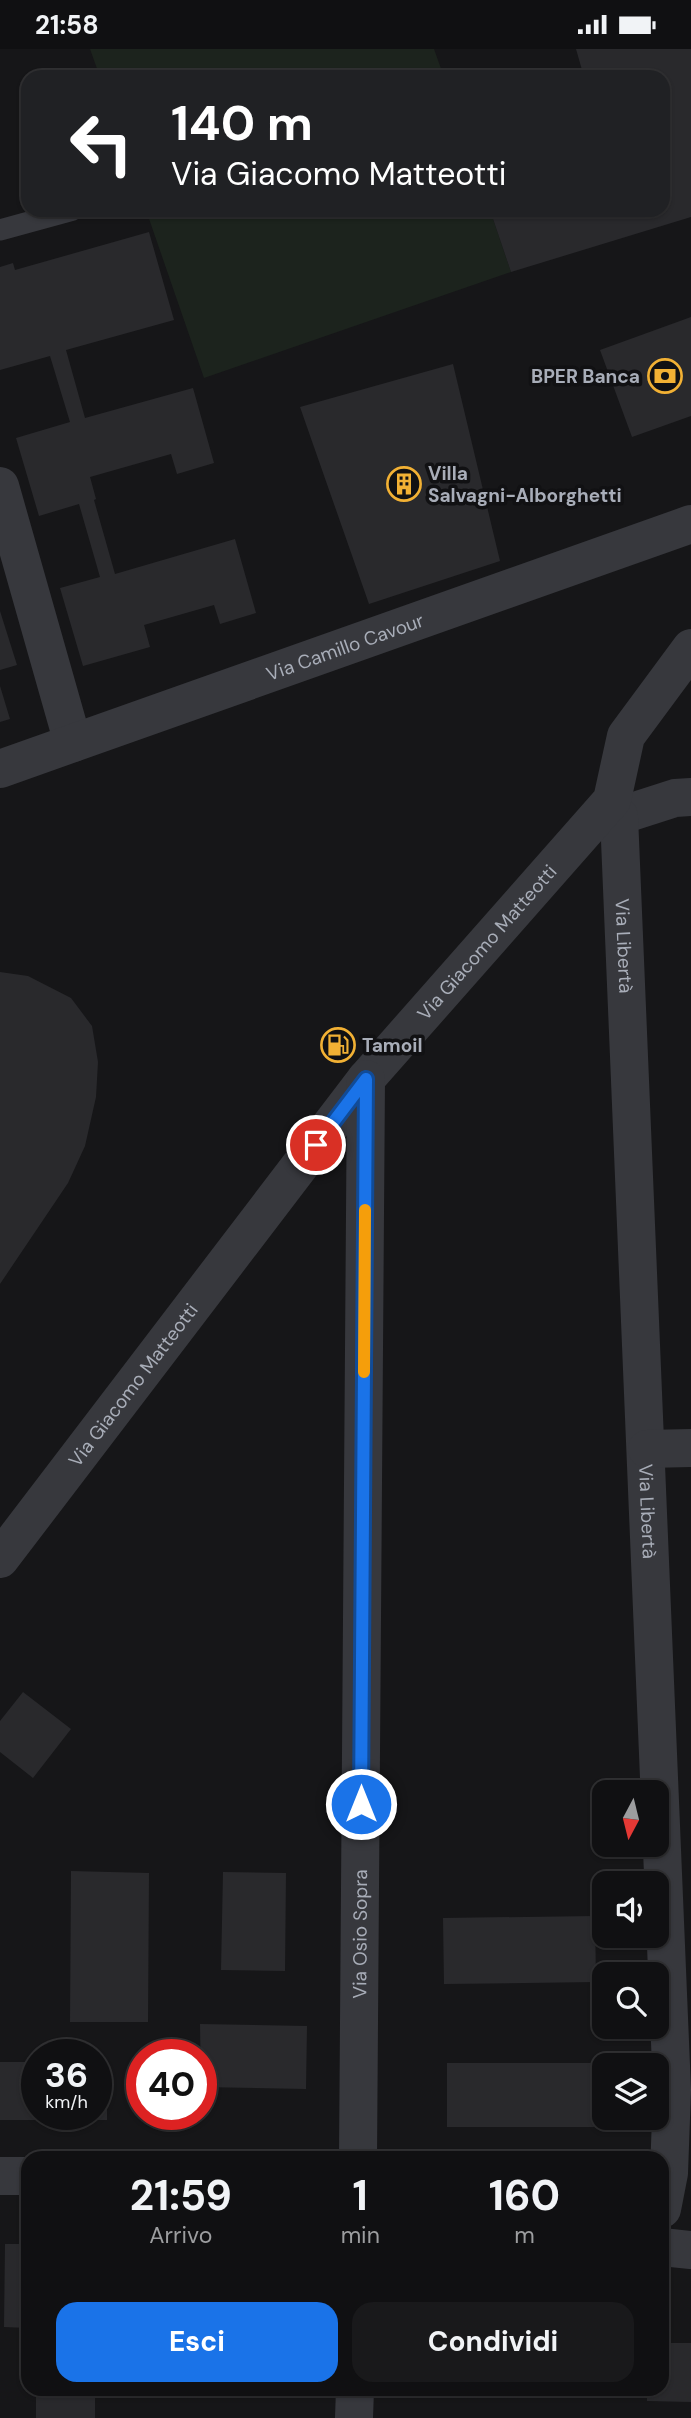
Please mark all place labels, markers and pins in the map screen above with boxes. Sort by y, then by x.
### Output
bank icon: BPER Banca [646,357,684,395]
place label: BPER Banca [531,364,640,389]
place label: Villa Salvagni-Alborghetti [428,461,622,508]
building icon: Villa Salvagni-Alborghetti [385,465,423,503]
fuel station icon: Tamoil [319,1026,357,1064]
place label: Tamoil [362,1033,423,1058]
pin [286,1115,346,1175]

